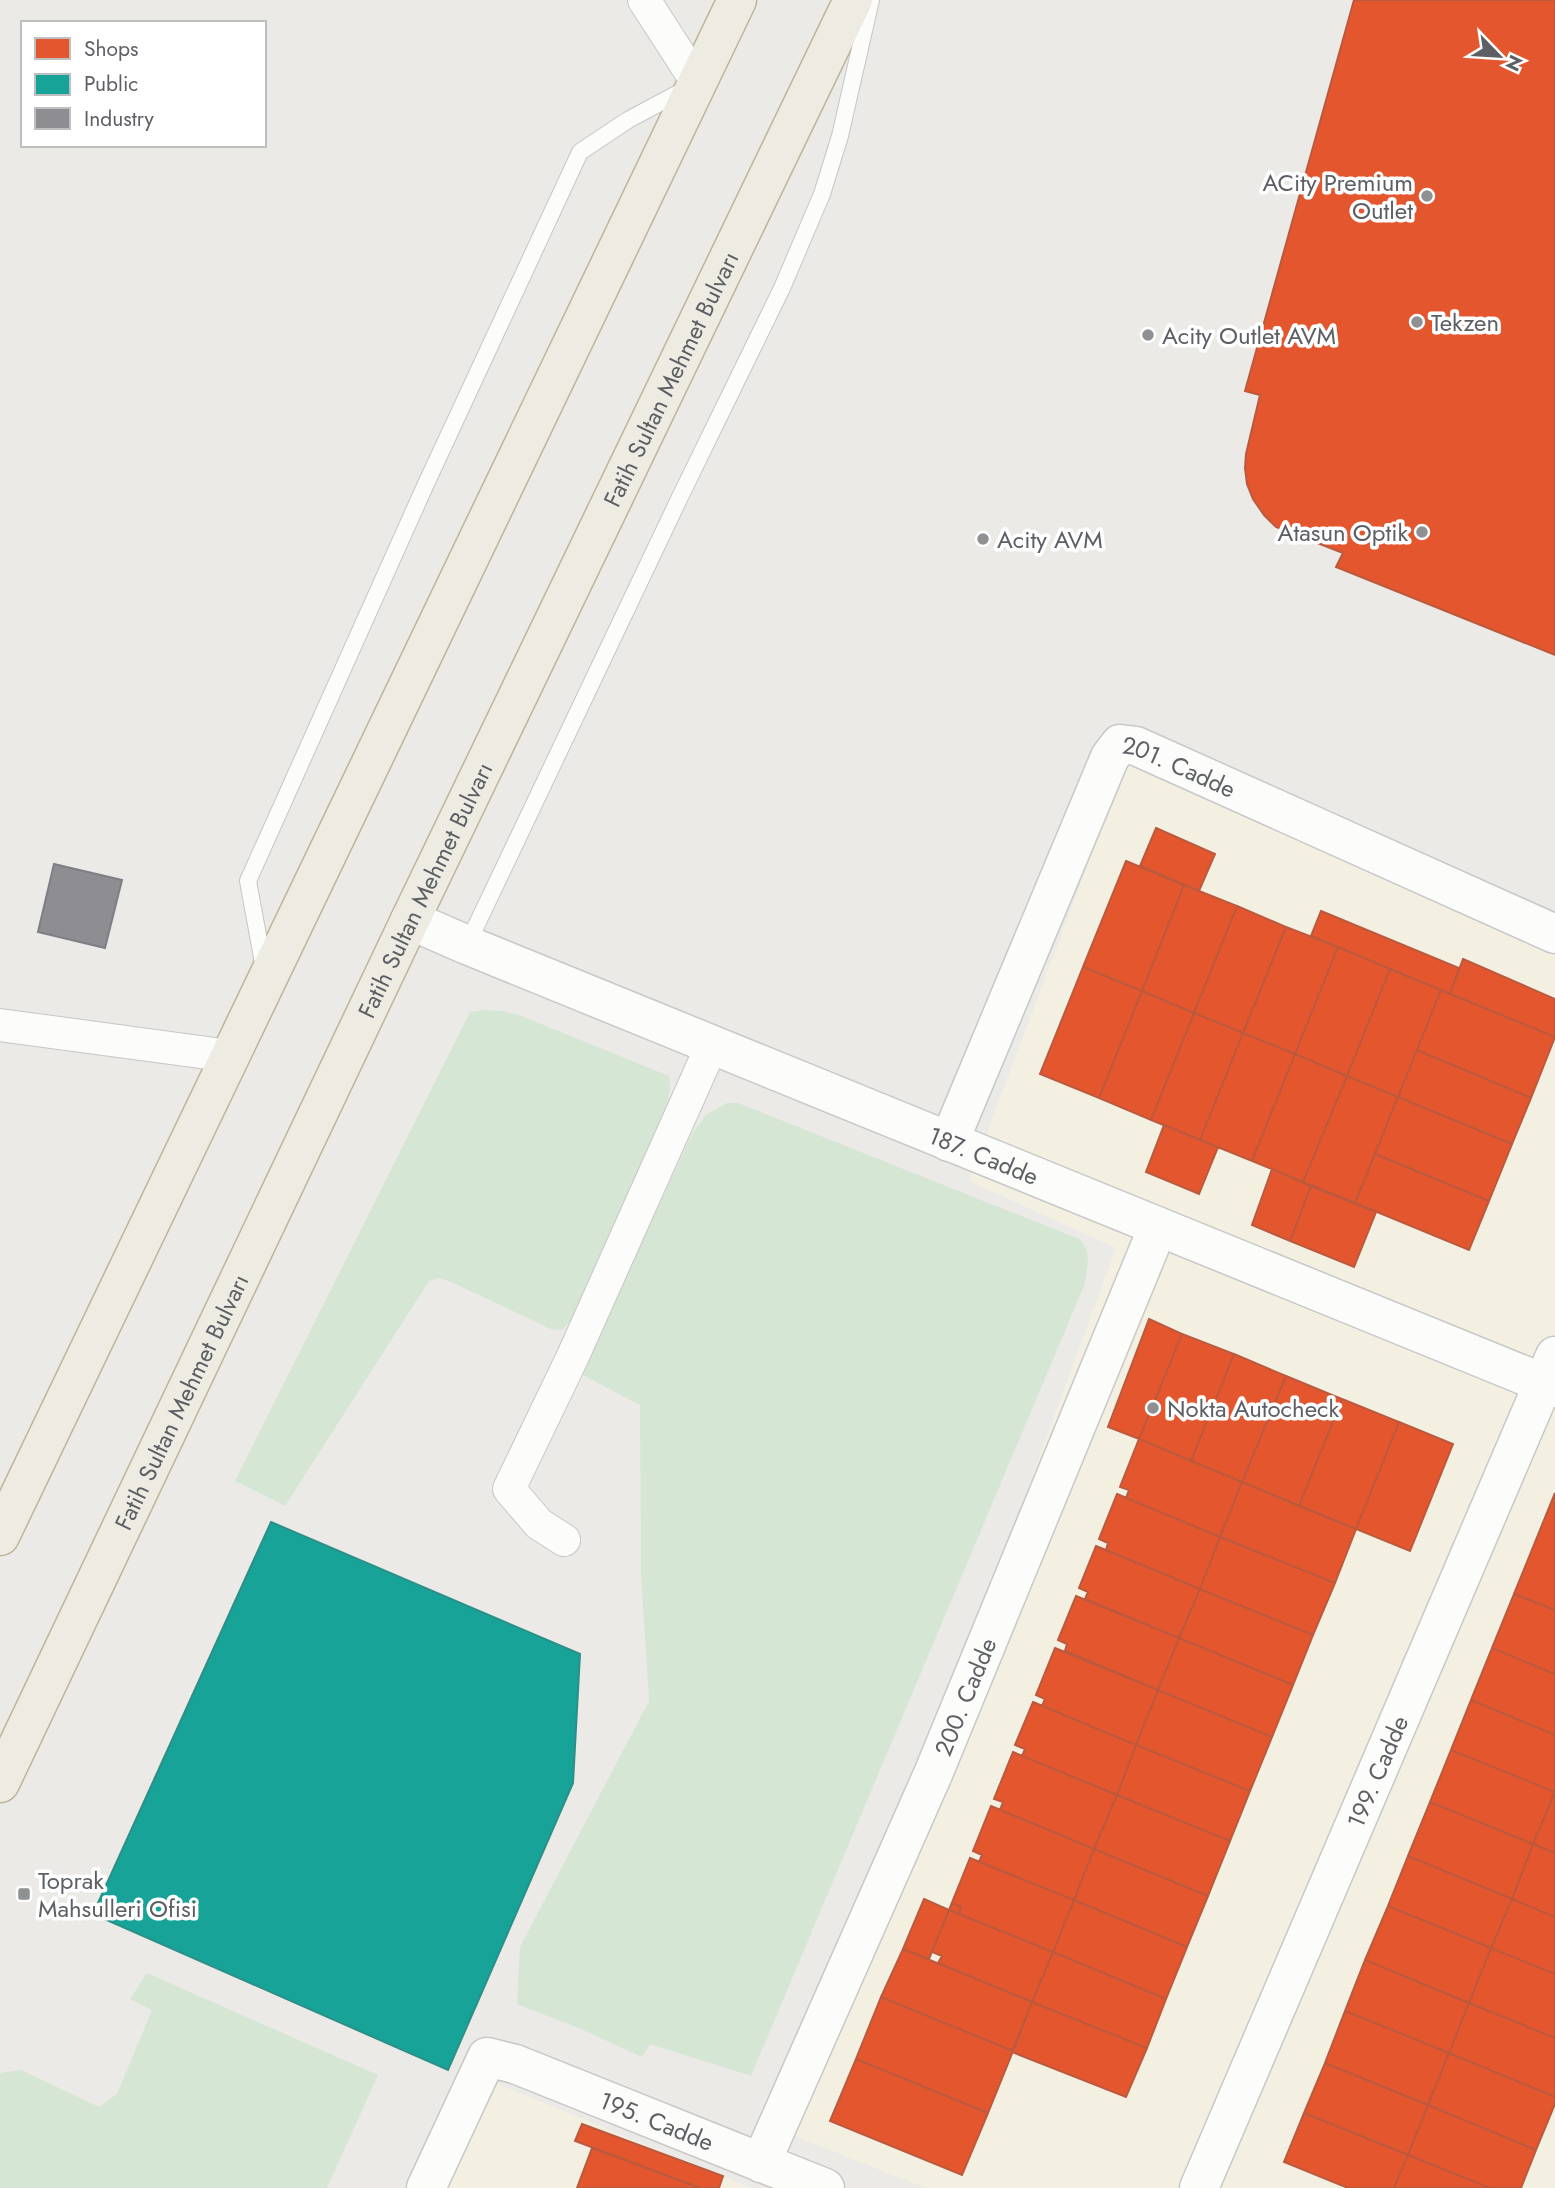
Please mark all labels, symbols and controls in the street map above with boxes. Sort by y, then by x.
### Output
legend [21,21,266,147]
north arrow [1464,21,1534,91]
text: Shops [84,34,138,64]
text: N [1499,50,1529,76]
text: Public [84,69,138,99]
text: Industry [84,104,155,134]
place label: ACity Premium Outlet [1262,165,1413,228]
marker: ACity Premium Outlet [1419,188,1435,204]
street label: Fatih Sultan Mehmet Bulvarı [594,245,747,513]
place label: Tekzen [1431,305,1499,340]
marker: Tekzen [1409,314,1425,330]
place label: Acity Outlet AVM [1162,318,1336,353]
marker: Acity Outlet AVM [1140,327,1156,343]
place label: Atasun Optik [1278,515,1408,550]
place label: Acity AVM [997,522,1103,557]
marker: Atasun Optik [1414,524,1430,540]
marker: Acity AVM [975,531,991,547]
street label: 201. Cadde [1121,727,1241,806]
street label: Fatih Sultan Mehmet Bulvarı [349,756,501,1024]
street label: 187. Cadde [923,1117,1044,1193]
street label: Fatih Sultan Mehmet Bulvarı [105,1268,257,1536]
place label: Nokta Autocheck [1167,1391,1339,1426]
marker: Nokta Autocheck [1145,1400,1161,1416]
street label: 200. Cadde [925,1632,1005,1761]
street label: 199. Cadde [1338,1710,1417,1833]
place label: Toprak Mahsulleri Ofisi [38,1863,197,1926]
marker: Toprak Mahsulleri Ofisi [16,1886,32,1902]
street label: 195. Cadde [594,2082,719,2159]

